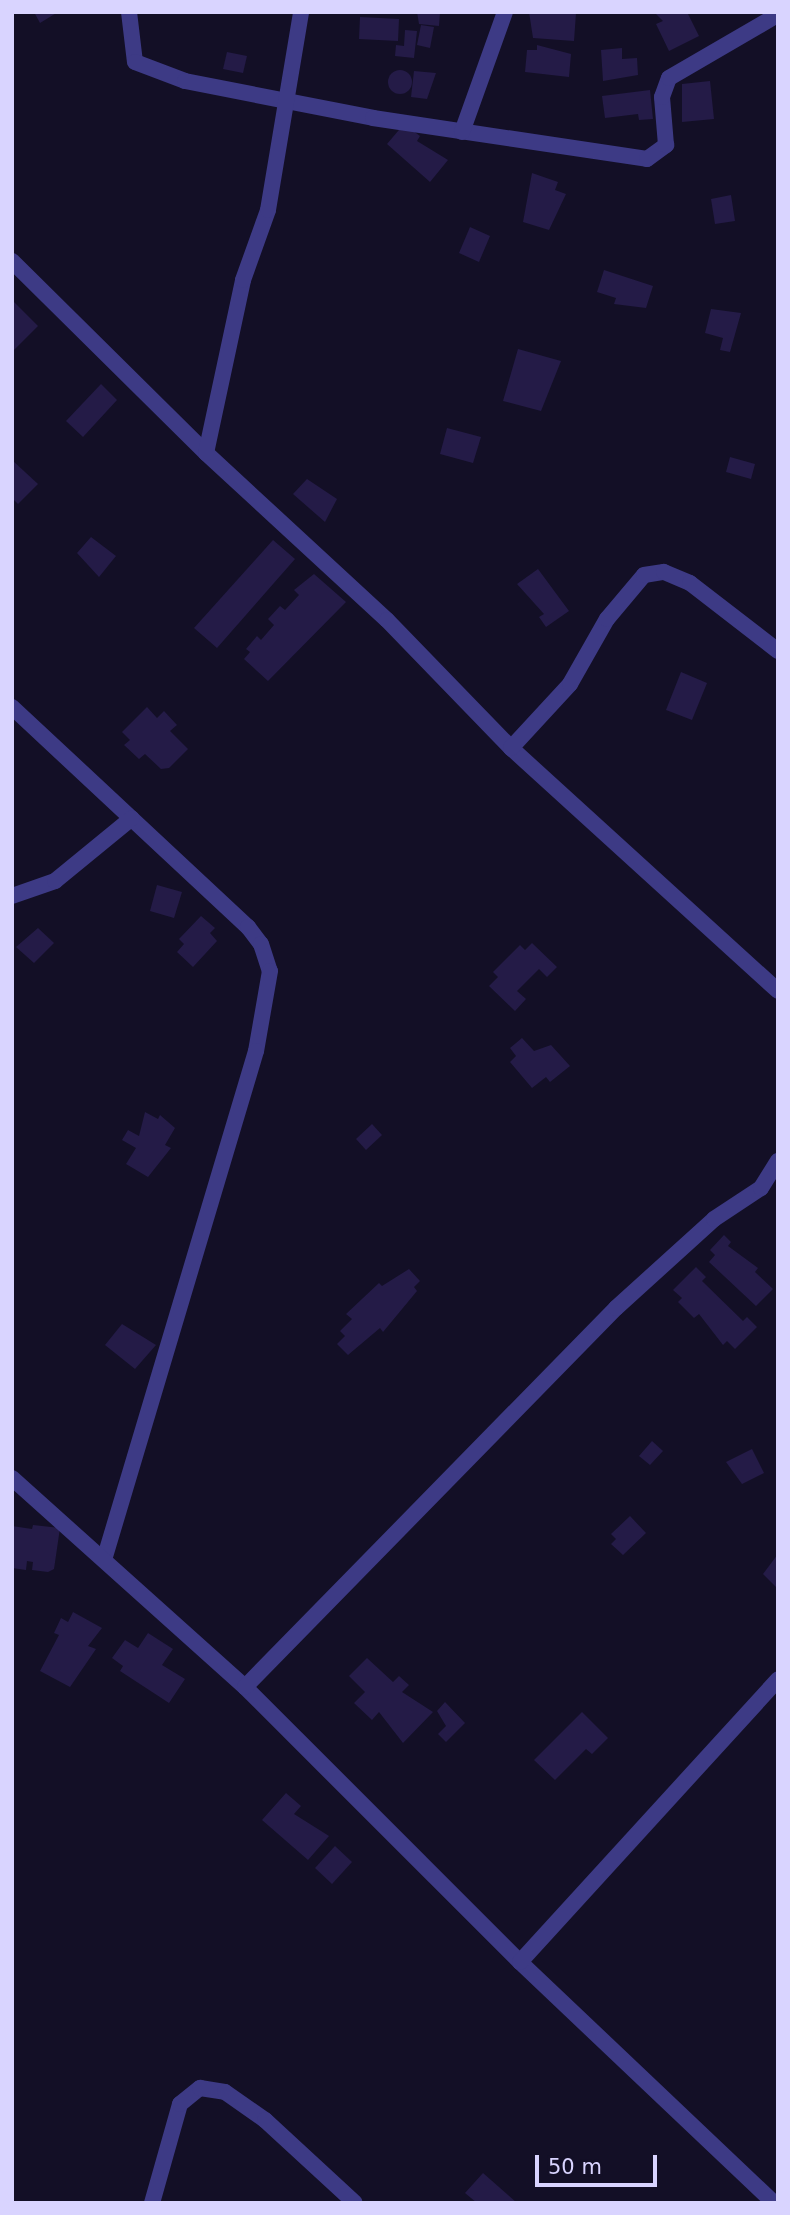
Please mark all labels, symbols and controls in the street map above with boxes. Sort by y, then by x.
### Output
scale bar [538,2142,660,2186]
text: 50 m [548,2155,602,2179]

